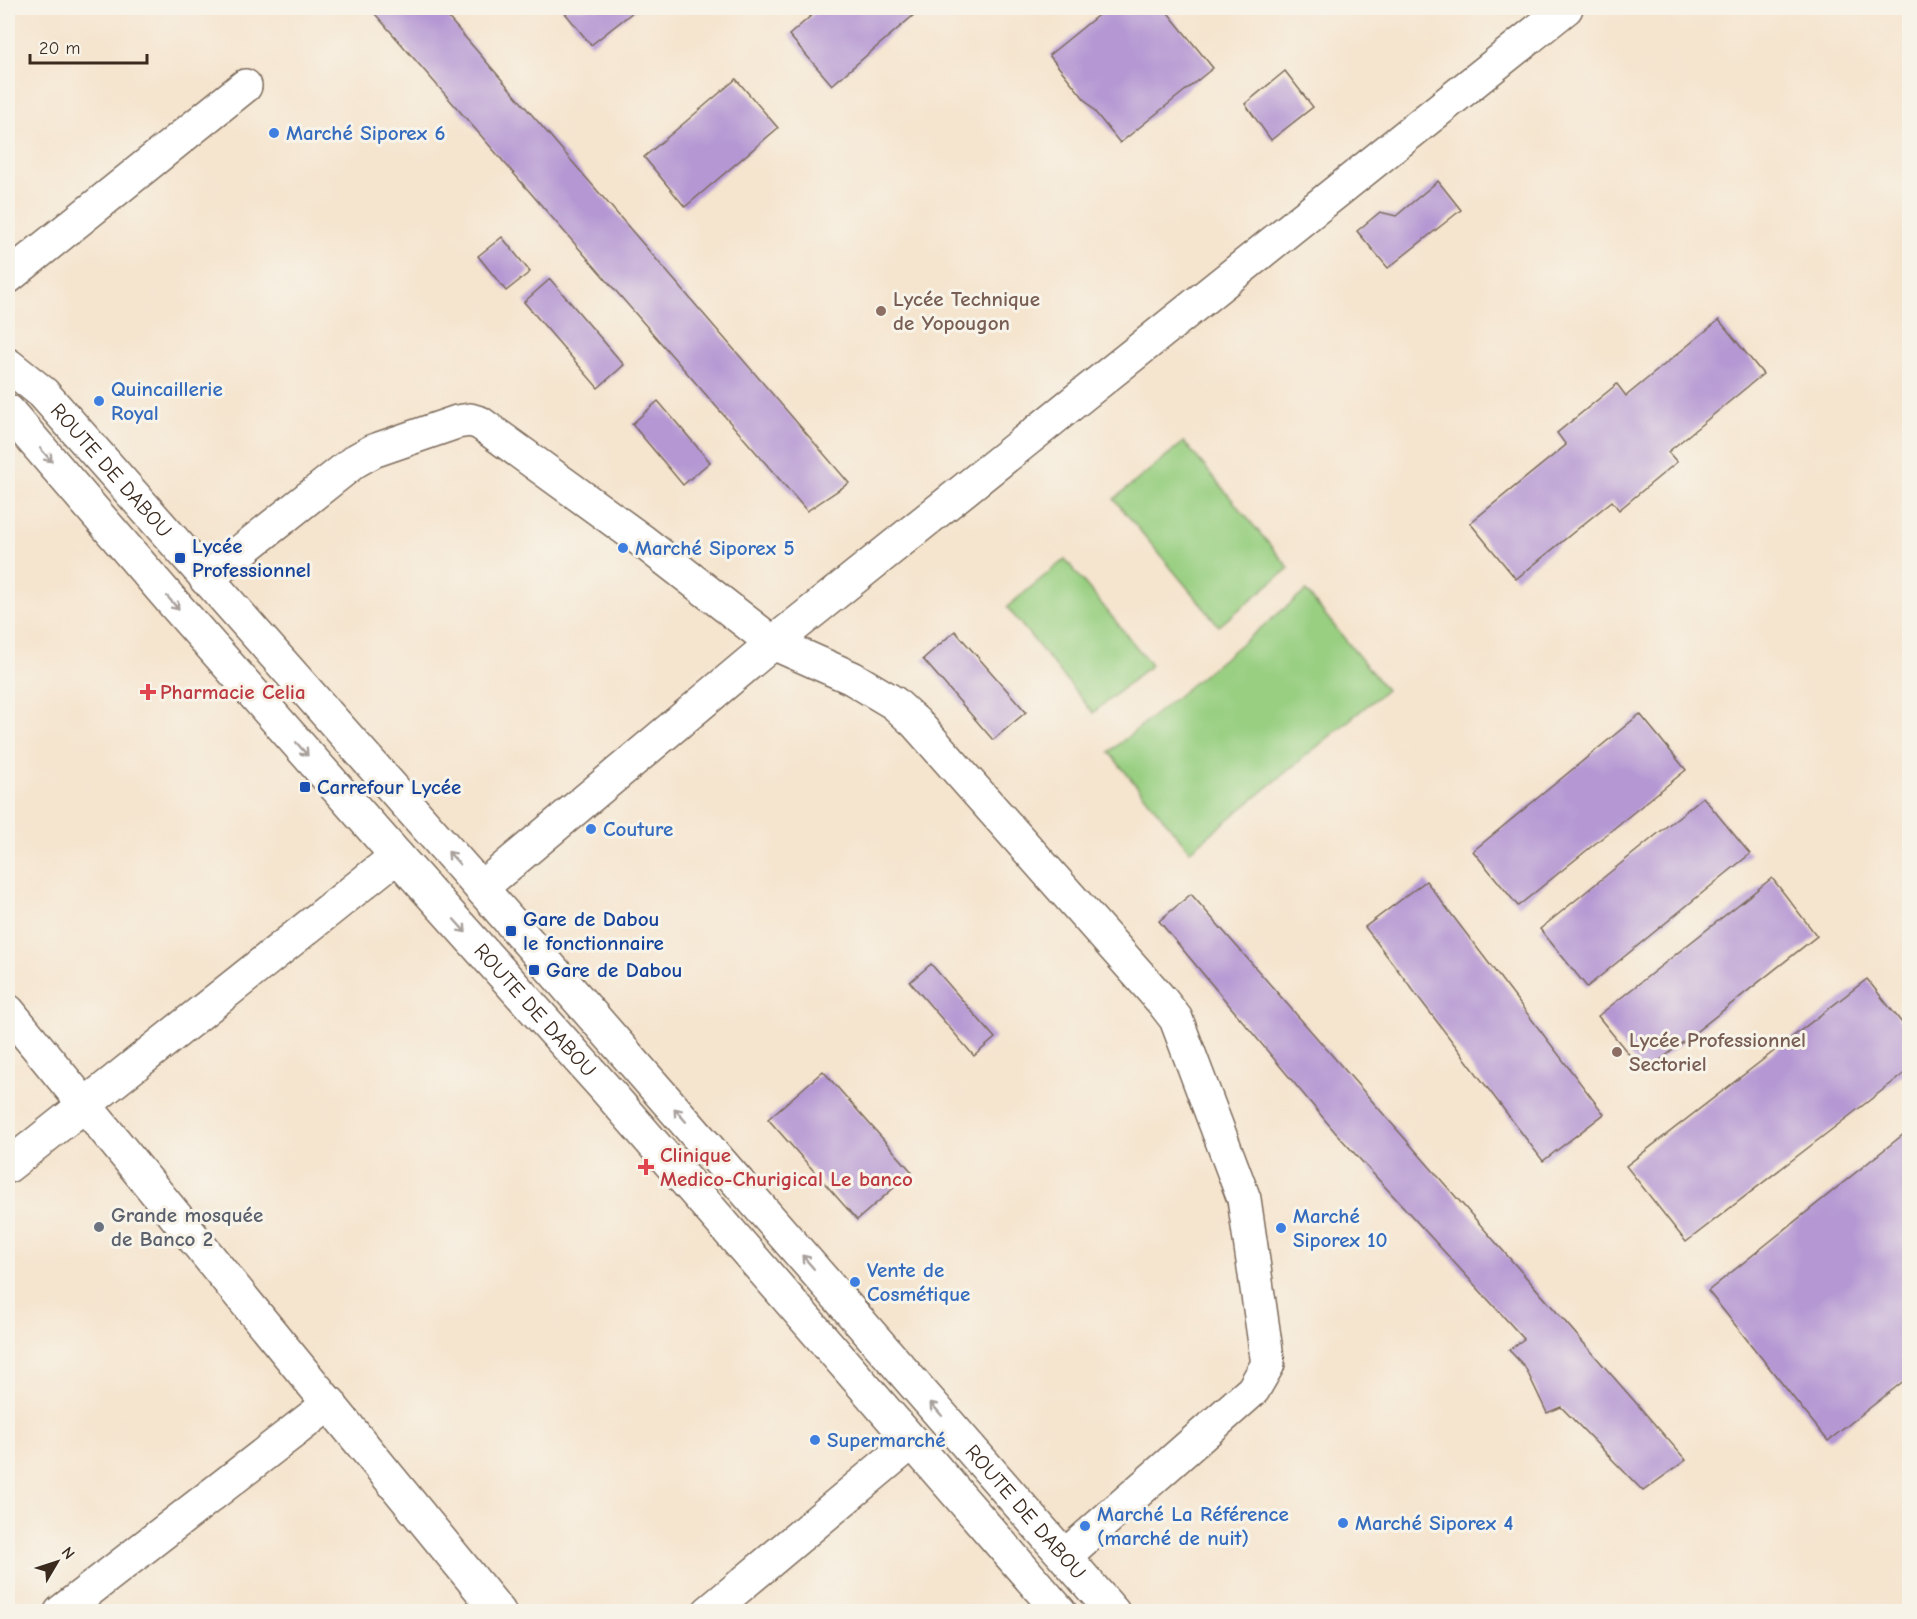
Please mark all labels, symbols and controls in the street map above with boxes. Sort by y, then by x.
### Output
scale bar [30,27,147,65]
text: 20 m [39,38,80,59]
place label: Marché Siporex 6 [286,121,445,145]
marker: Marché Siporex 6 [267,126,281,140]
place label: Lycée Technique de Yopougon [893,287,1040,335]
marker: Lycée Technique de Yopougon [874,304,888,318]
place label: Quincaillerie Royal [111,377,223,425]
marker: Quincaillerie Royal [92,394,106,408]
street label: ROUTE DE DABOU [46,398,177,542]
one-way arrow [39,448,53,463]
place label: Lycée Professionnel [192,534,311,582]
place label: Marché Siporex 5 [635,536,795,560]
marker: Marché Siporex 5 [616,541,630,555]
marker: Lycée Professionnel [173,551,187,565]
one-way arrow [166,595,180,610]
place label: Pharmacie Celia [160,680,306,704]
marker: Pharmacie Celia [141,685,155,699]
one-way arrow [295,741,309,756]
place label: Carrefour Lycée [317,775,461,799]
marker: Carrefour Lycée [298,780,312,794]
place label: Couture [603,817,673,841]
marker: Couture [584,822,598,836]
one-way arrow [448,850,461,866]
place label: Gare de Dabou le fonctionnaire [523,907,664,955]
one-way arrow [453,918,467,933]
marker: Gare de Dabou le fonctionnaire [504,924,518,938]
street label: ROUTE DE DABOU [469,939,601,1082]
place label: Gare de Dabou [546,958,682,982]
marker: Gare de Dabou [527,963,541,977]
place label: Lycée Professionnel Sectoriel [1629,1028,1806,1076]
marker: Lycée Professionnel Sectoriel [1610,1045,1624,1059]
one-way arrow [673,1108,687,1123]
place label: Clinique Medico-Churigical Le banco [660,1143,913,1191]
marker: Clinique Medico-Churigical Le banco [637,1158,655,1176]
place label: Grande mosquée de Banco 2 [111,1203,263,1251]
place label: Marché Siporex 10 [1293,1204,1388,1252]
marker: Grande mosquée de Banco 2 [92,1220,106,1234]
marker: Marché Siporex 10 [1274,1221,1288,1235]
one-way arrow [801,1255,815,1270]
place label: Vente de Cosmétique [867,1258,970,1306]
marker: Vente de Cosmétique [848,1275,862,1289]
one-way arrow [929,1402,943,1417]
place label: Supermarché [827,1428,946,1452]
marker: Supermarché [808,1433,822,1447]
street label: ROUTE DE DABOU [961,1440,1091,1584]
place label: Marché La Référence (marché de nuit) [1097,1502,1289,1550]
place label: Marché Siporex 4 [1355,1511,1513,1535]
marker: Marché Siporex 4 [1336,1516,1350,1530]
marker: Marché La Référence (marché de nuit) [1078,1519,1092,1533]
north arrow [27,1532,87,1592]
text: N [58,1543,78,1563]

